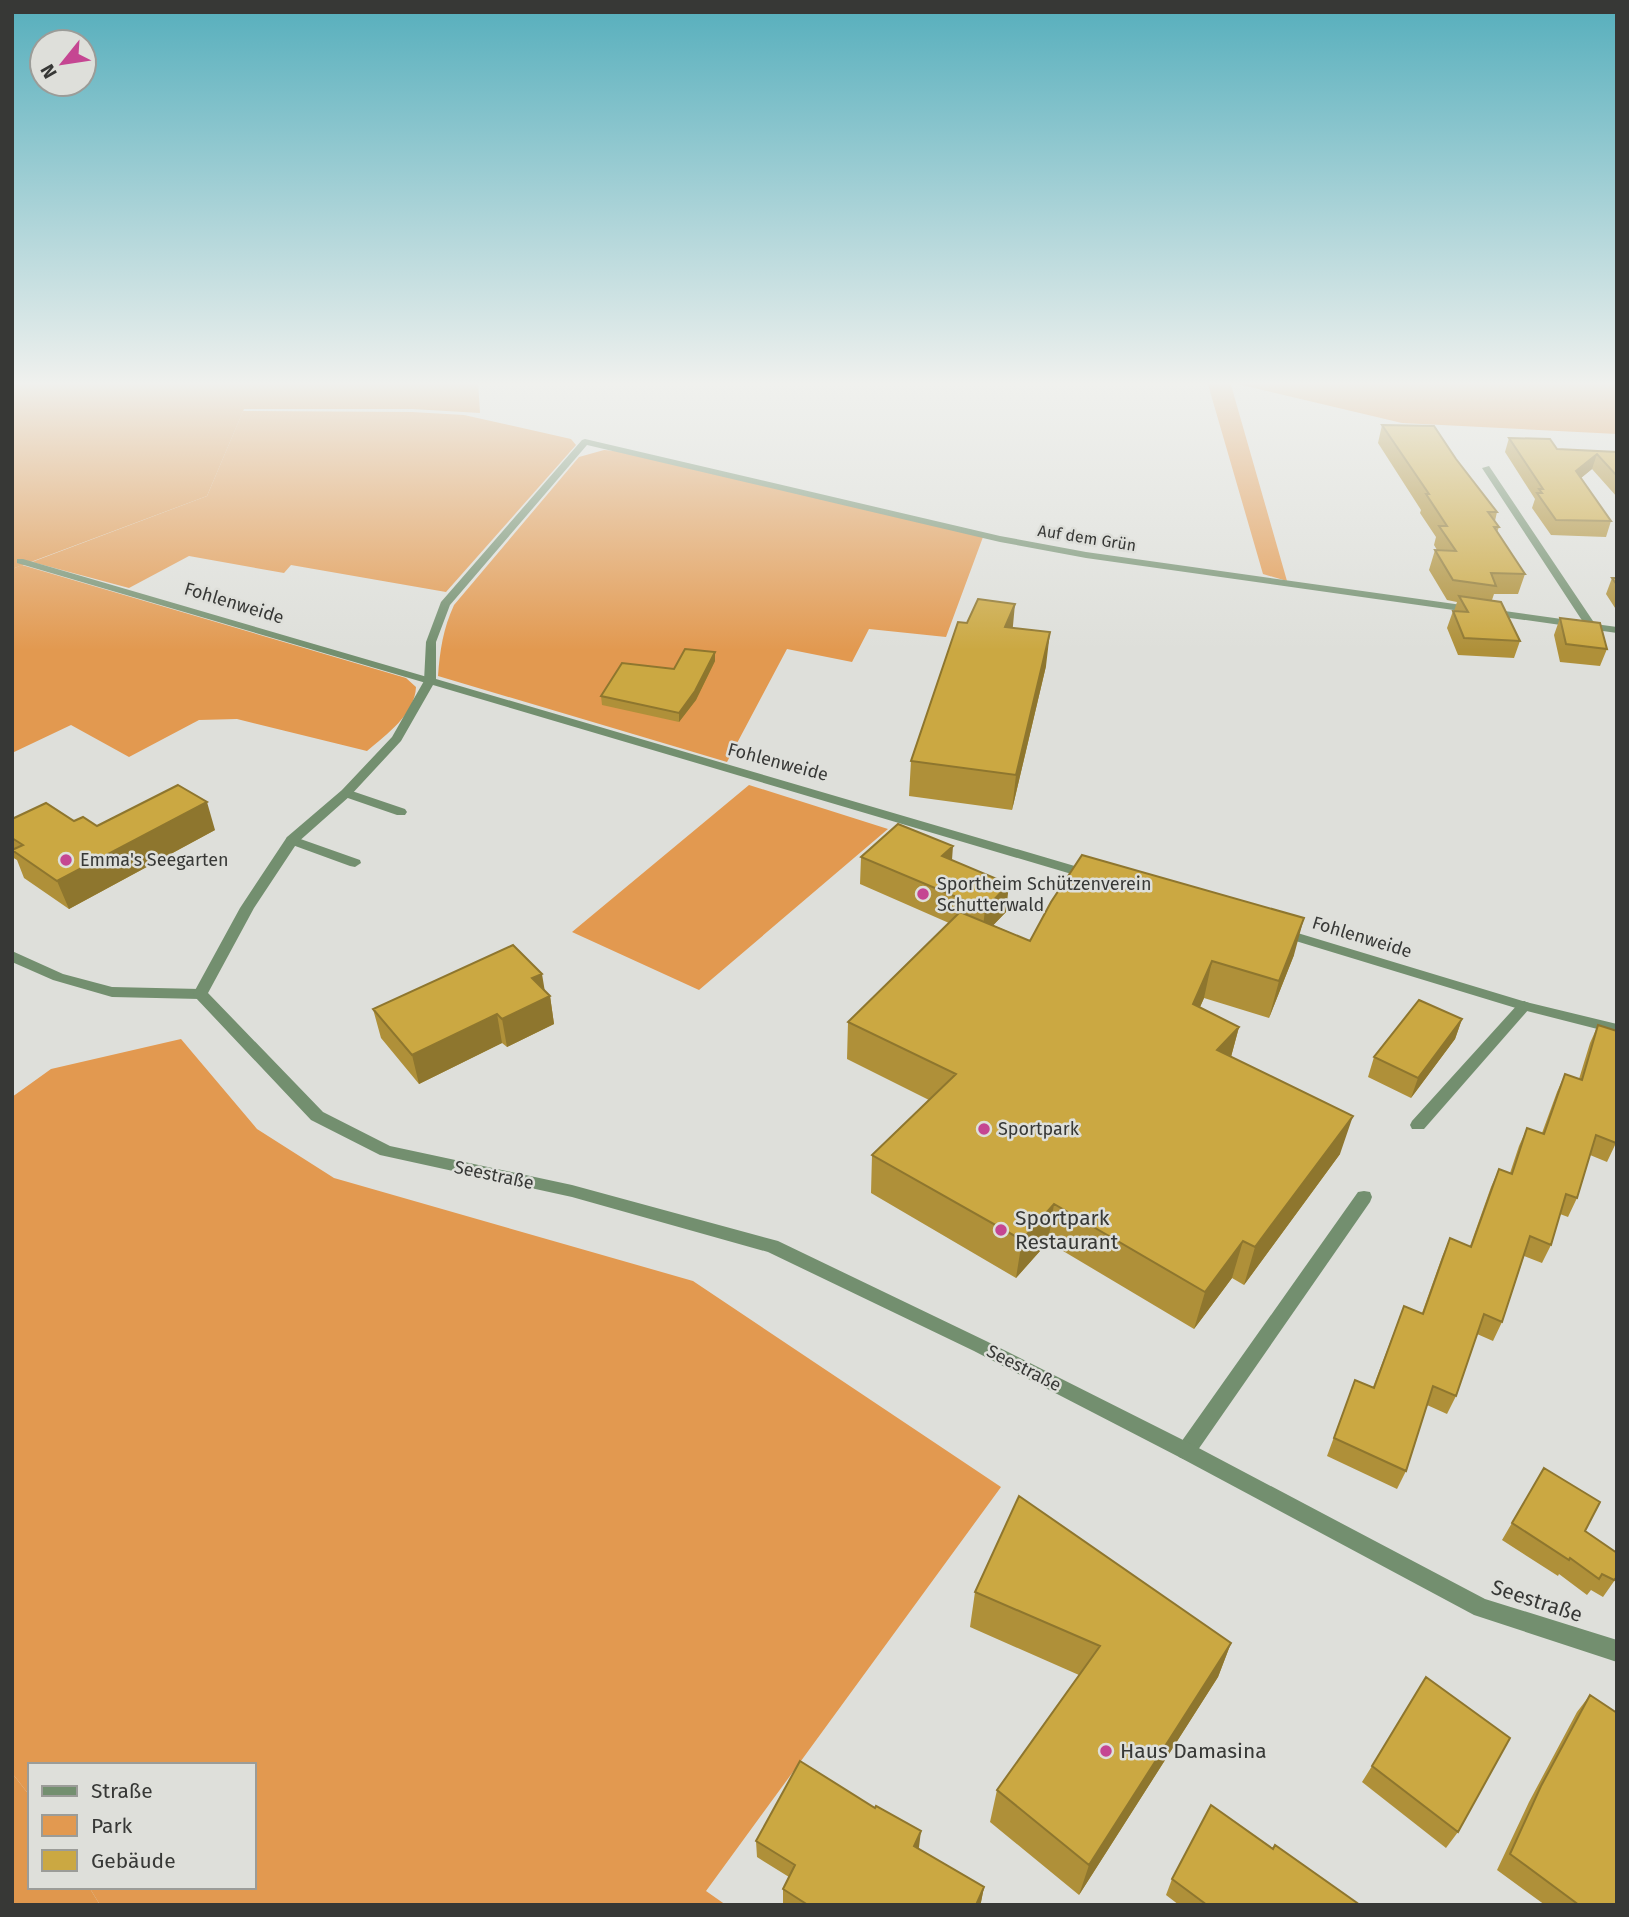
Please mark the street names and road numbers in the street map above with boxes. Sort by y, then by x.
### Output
street label: Auf dem Grün [1036,521,1138,555]
street label: Fohlenweide [181,577,287,629]
street label: Fohlenweide [725,738,831,786]
street label: Fohlenweide [1309,911,1415,963]
street label: Seestraße [452,1156,536,1194]
street label: Seestraße [983,1340,1065,1396]
street label: Seestraße [1488,1574,1586,1628]

